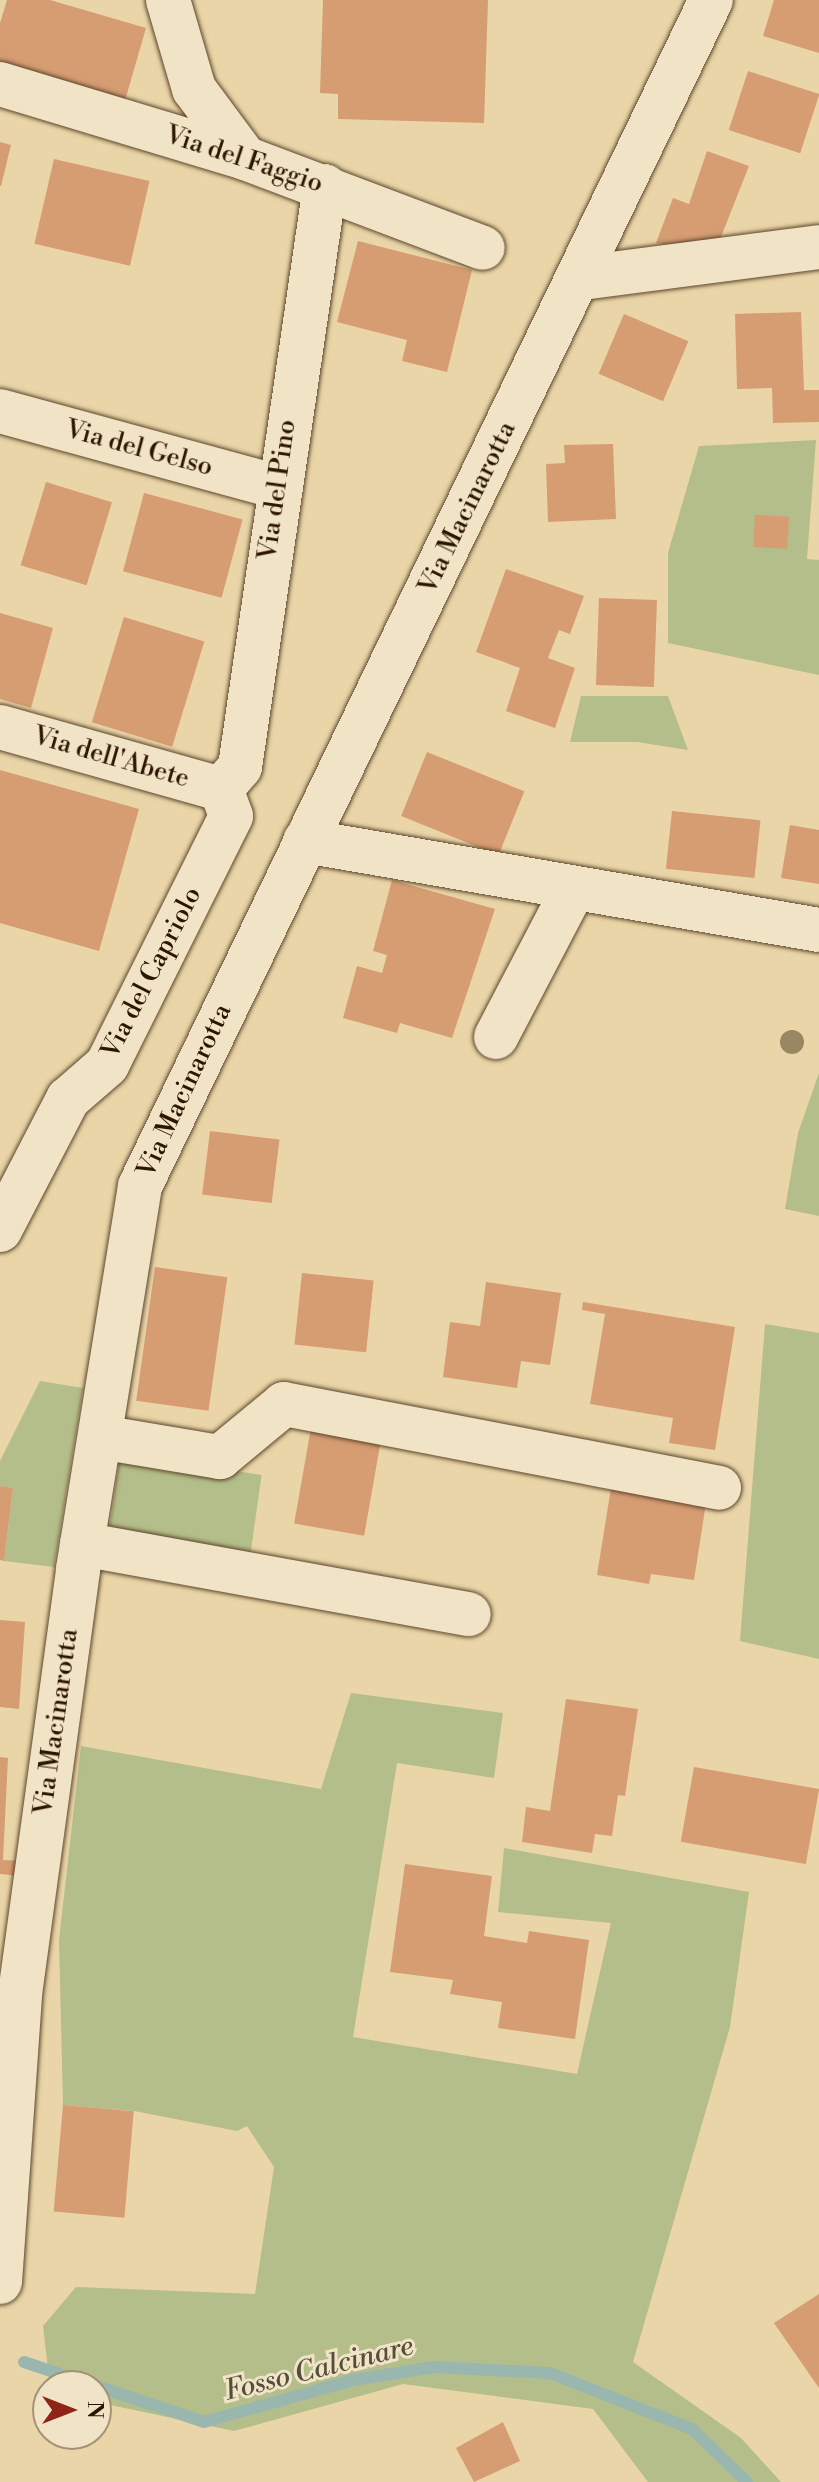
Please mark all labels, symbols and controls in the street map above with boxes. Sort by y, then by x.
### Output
street label: Via del Faggio [161,120,327,200]
street label: Via del Gelso [62,414,216,484]
street label: Via Macinarotta [413,417,523,599]
street label: Via del Pino [253,418,303,562]
street label: Via dell'Abete [29,721,193,795]
street label: Via del Capriolo [95,882,209,1064]
street label: Via Macinarotta [131,999,239,1183]
street label: Via Macinarotta [28,1627,86,1817]
water label: Fosso Calcinare [221,2329,417,2409]
north arrow [32,2370,112,2450]
text: N [81,2401,108,2419]

